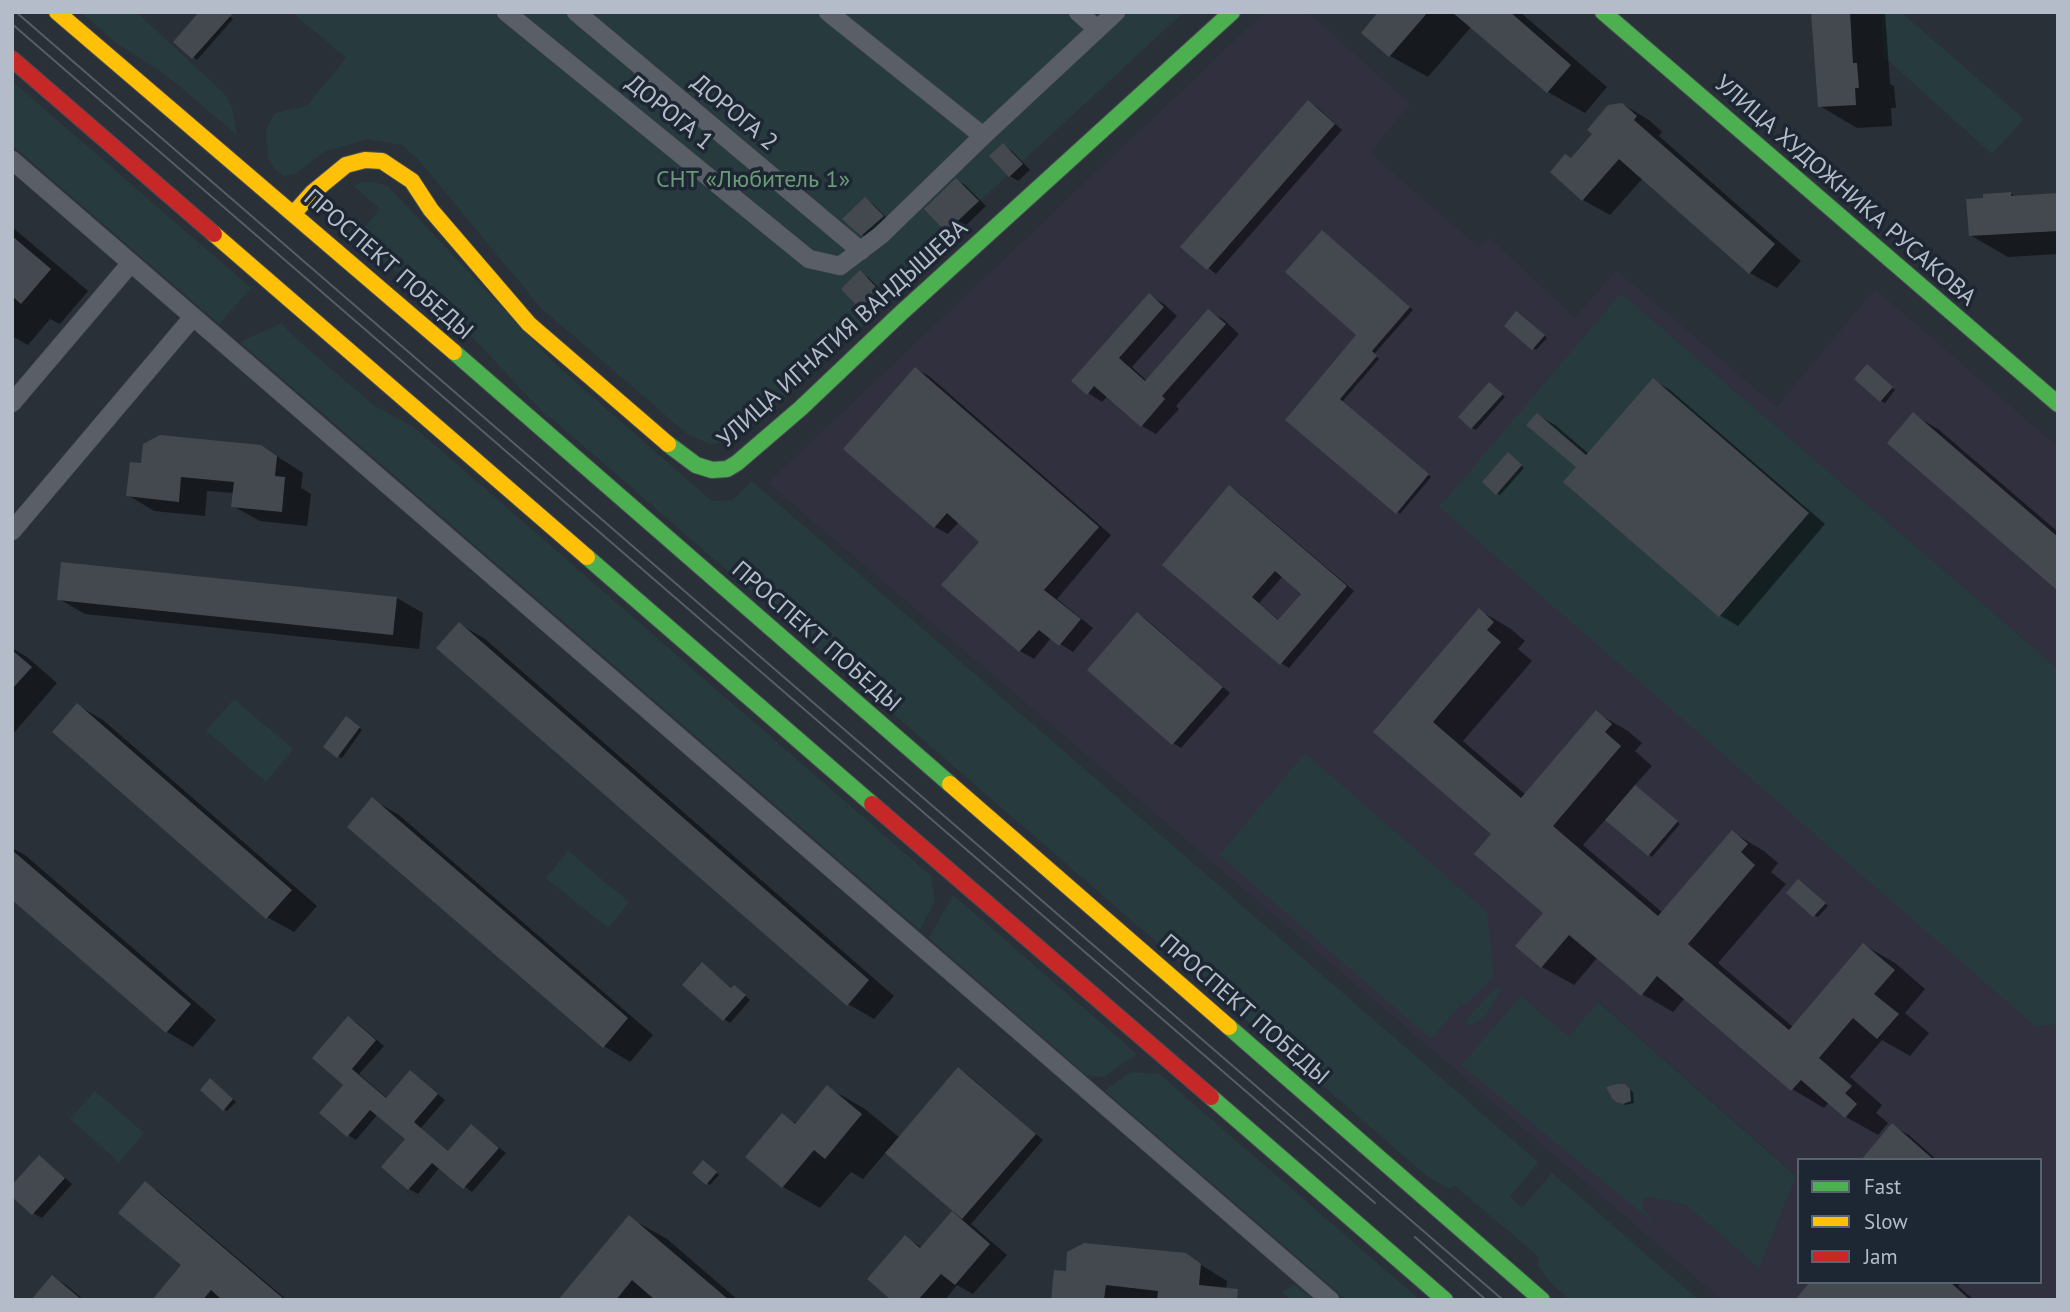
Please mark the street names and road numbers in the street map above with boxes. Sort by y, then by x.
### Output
street label: ДОРОГА 1 [620,69,718,157]
street label: ДОРОГА 2 [685,69,783,157]
street label: УЛИЦА ХУДОЖНИКА РУСАКОВА [1708,70,1982,312]
street label: ПРОСПЕКТ ПОБЕДЫ [298,184,478,346]
street label: УЛИЦА ИГНАТИЯ ВАНДЫШЕВА [712,214,974,454]
street label: ПРОСПЕКТ ПОБЕДЫ [726,556,906,718]
street label: ПРОСПЕКТ ПОБЕДЫ [1154,929,1334,1091]

